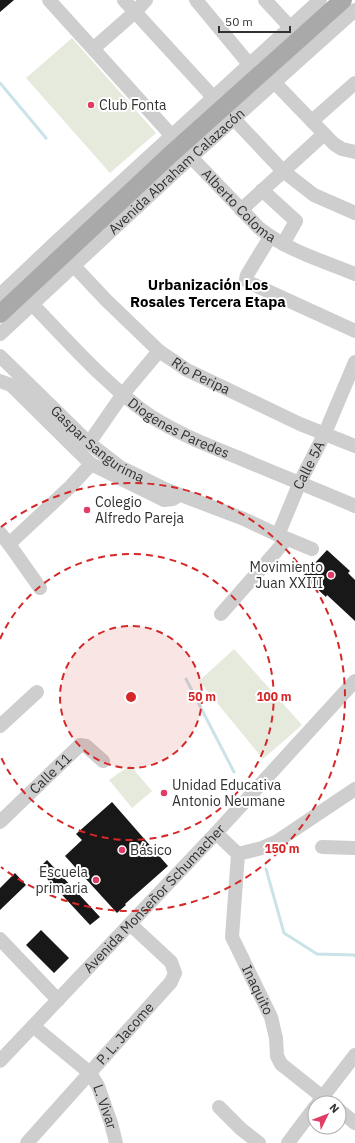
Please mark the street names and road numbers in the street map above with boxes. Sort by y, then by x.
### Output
street label: Avenida Abraham Calazacón [104,104,248,238]
street label: Alberto Coloma [198,165,280,247]
street label: Río Peripa [168,353,234,399]
street label: Diogenes Paredes [124,394,232,462]
street label: Gaspar Sangurima [47,402,148,487]
street label: Calle 5A [289,438,328,492]
street label: Calle 11 [26,749,75,798]
street label: Avenida Monseñor Schumacher [79,820,229,976]
street label: Inaquito [238,962,278,1018]
street label: P. L. Jacome [92,998,158,1069]
street label: L. Vivar [89,1082,121,1131]

